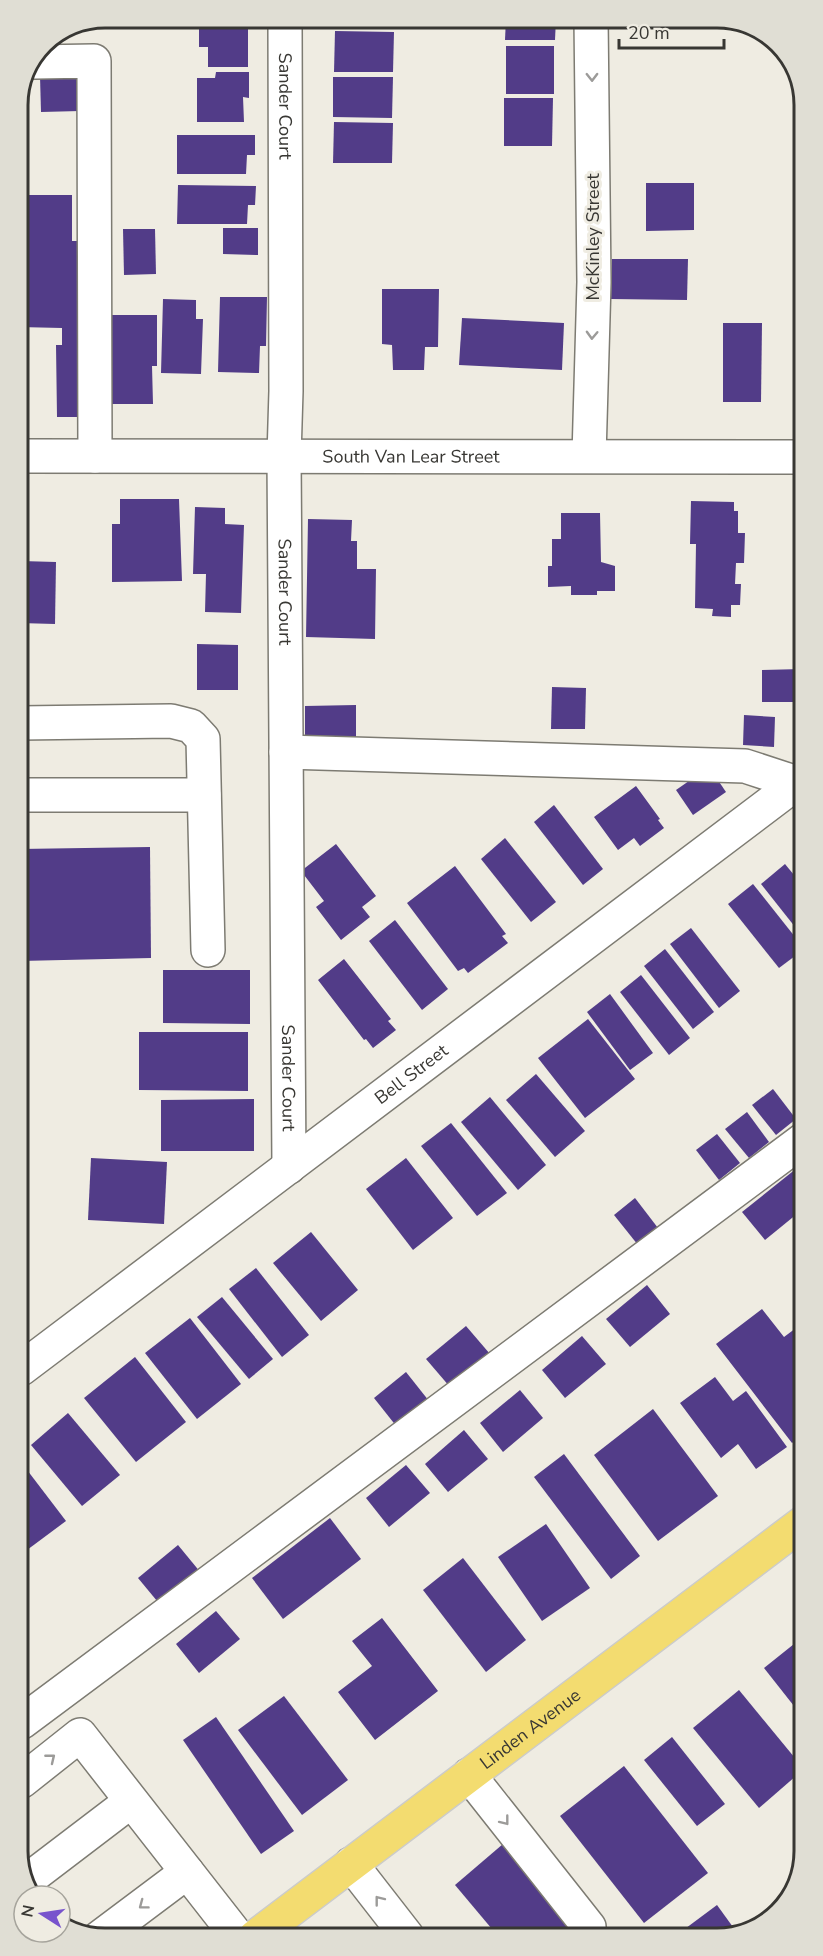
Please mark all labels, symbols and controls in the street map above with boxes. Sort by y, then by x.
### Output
scale bar [619,12,724,50]
text: 20 m [628,21,670,45]
street label: Sander Court [273,53,297,160]
one-way arrow [586,72,598,81]
street label: McKinley Street [581,173,605,301]
one-way arrow [586,330,599,339]
street label: South Van Lear Street [322,444,500,469]
street label: Sander Court [273,538,297,646]
street label: Sander Court [276,1024,301,1132]
street label: Bell Street [370,1038,453,1110]
street label: Linden Avenue [475,1683,585,1775]
one-way arrow [44,1755,55,1766]
one-way arrow [498,1814,509,1825]
north arrow [12,1884,72,1944]
one-way arrow [376,1896,387,1907]
one-way arrow [139,1898,150,1909]
text: N [16,1903,40,1919]

